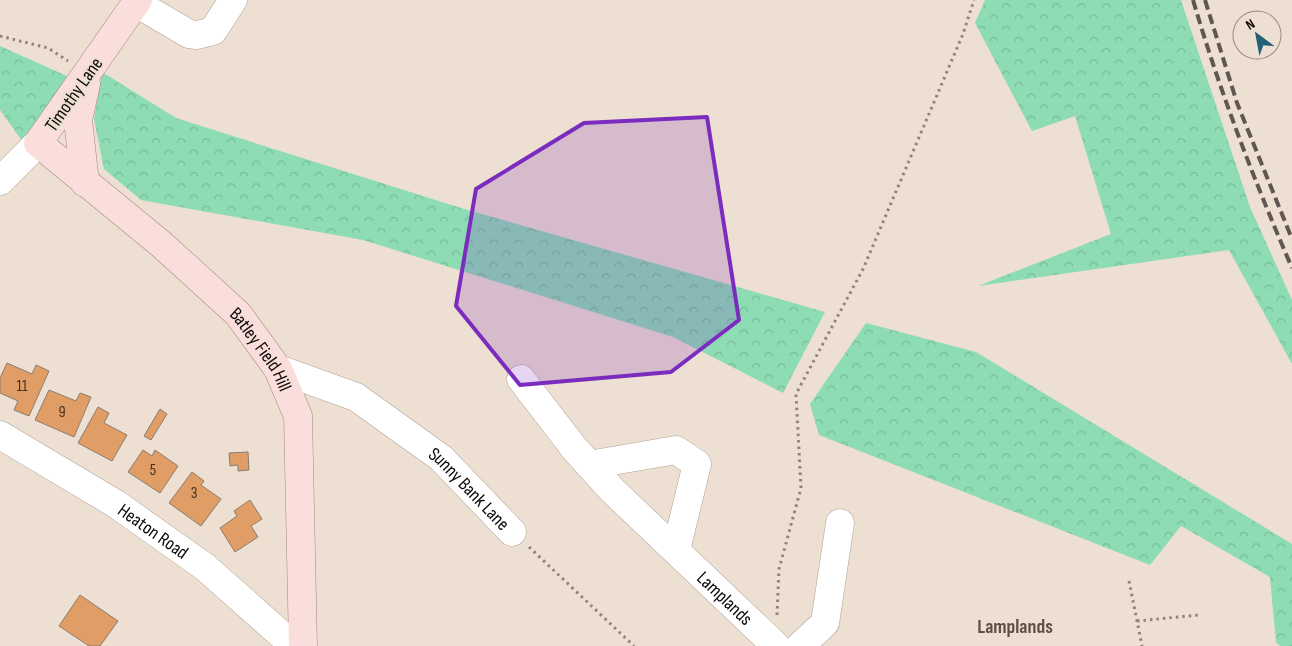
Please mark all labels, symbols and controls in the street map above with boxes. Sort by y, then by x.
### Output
north arrow [1232,10,1282,60]
text: N [1243,15,1258,34]
street label: Timothy Lane [40,53,108,137]
street label: Batley Field Hill [225,303,296,395]
house number: 11 [16,377,28,396]
house number: 9 [58,403,66,422]
street label: Sunny Bank Lane [424,443,514,536]
house number: 5 [150,461,156,480]
house number: 3 [191,484,197,503]
street label: Heaton Road [113,499,192,565]
street label: Lamplands [692,567,757,631]
district label: Lamplands [977,615,1053,639]

